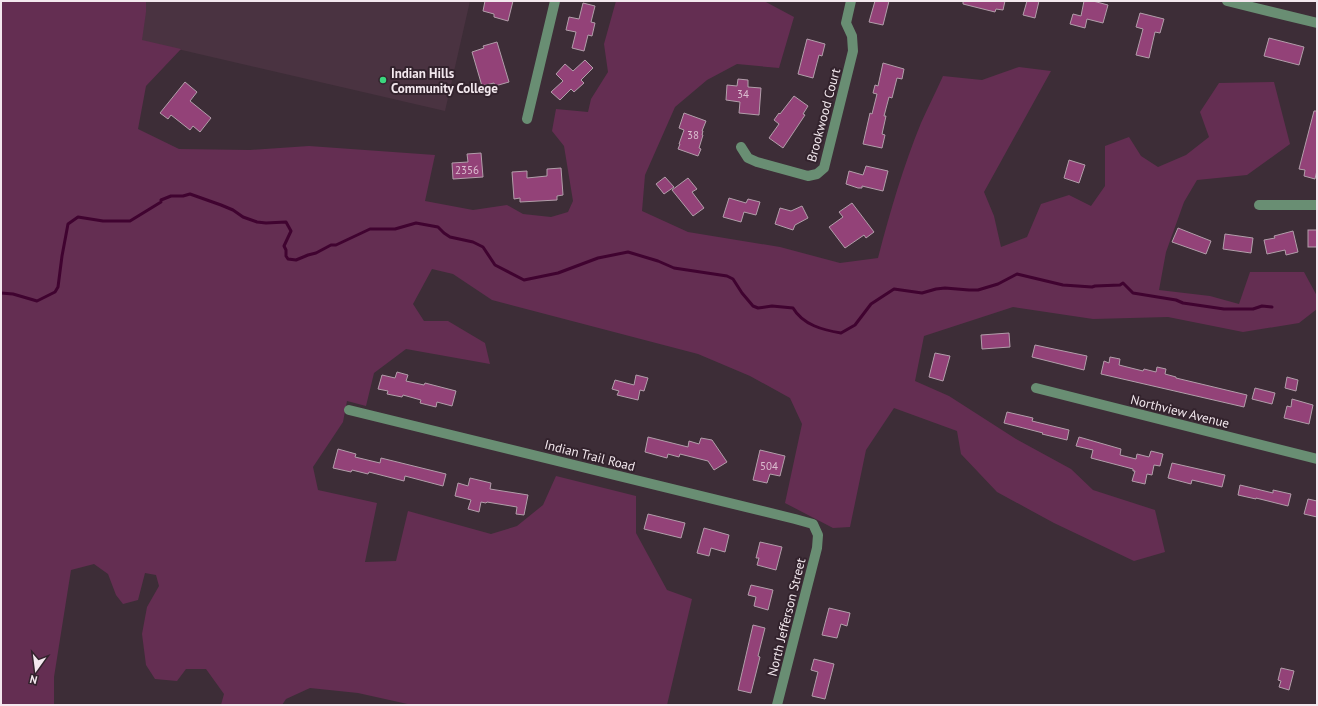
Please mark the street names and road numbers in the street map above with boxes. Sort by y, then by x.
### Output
street label: Brookwood Court [803,66,844,164]
street label: Northview Avenue [1129,391,1231,432]
street label: Indian Trail Road [543,436,637,475]
street label: North Jefferson Street [764,556,810,678]

